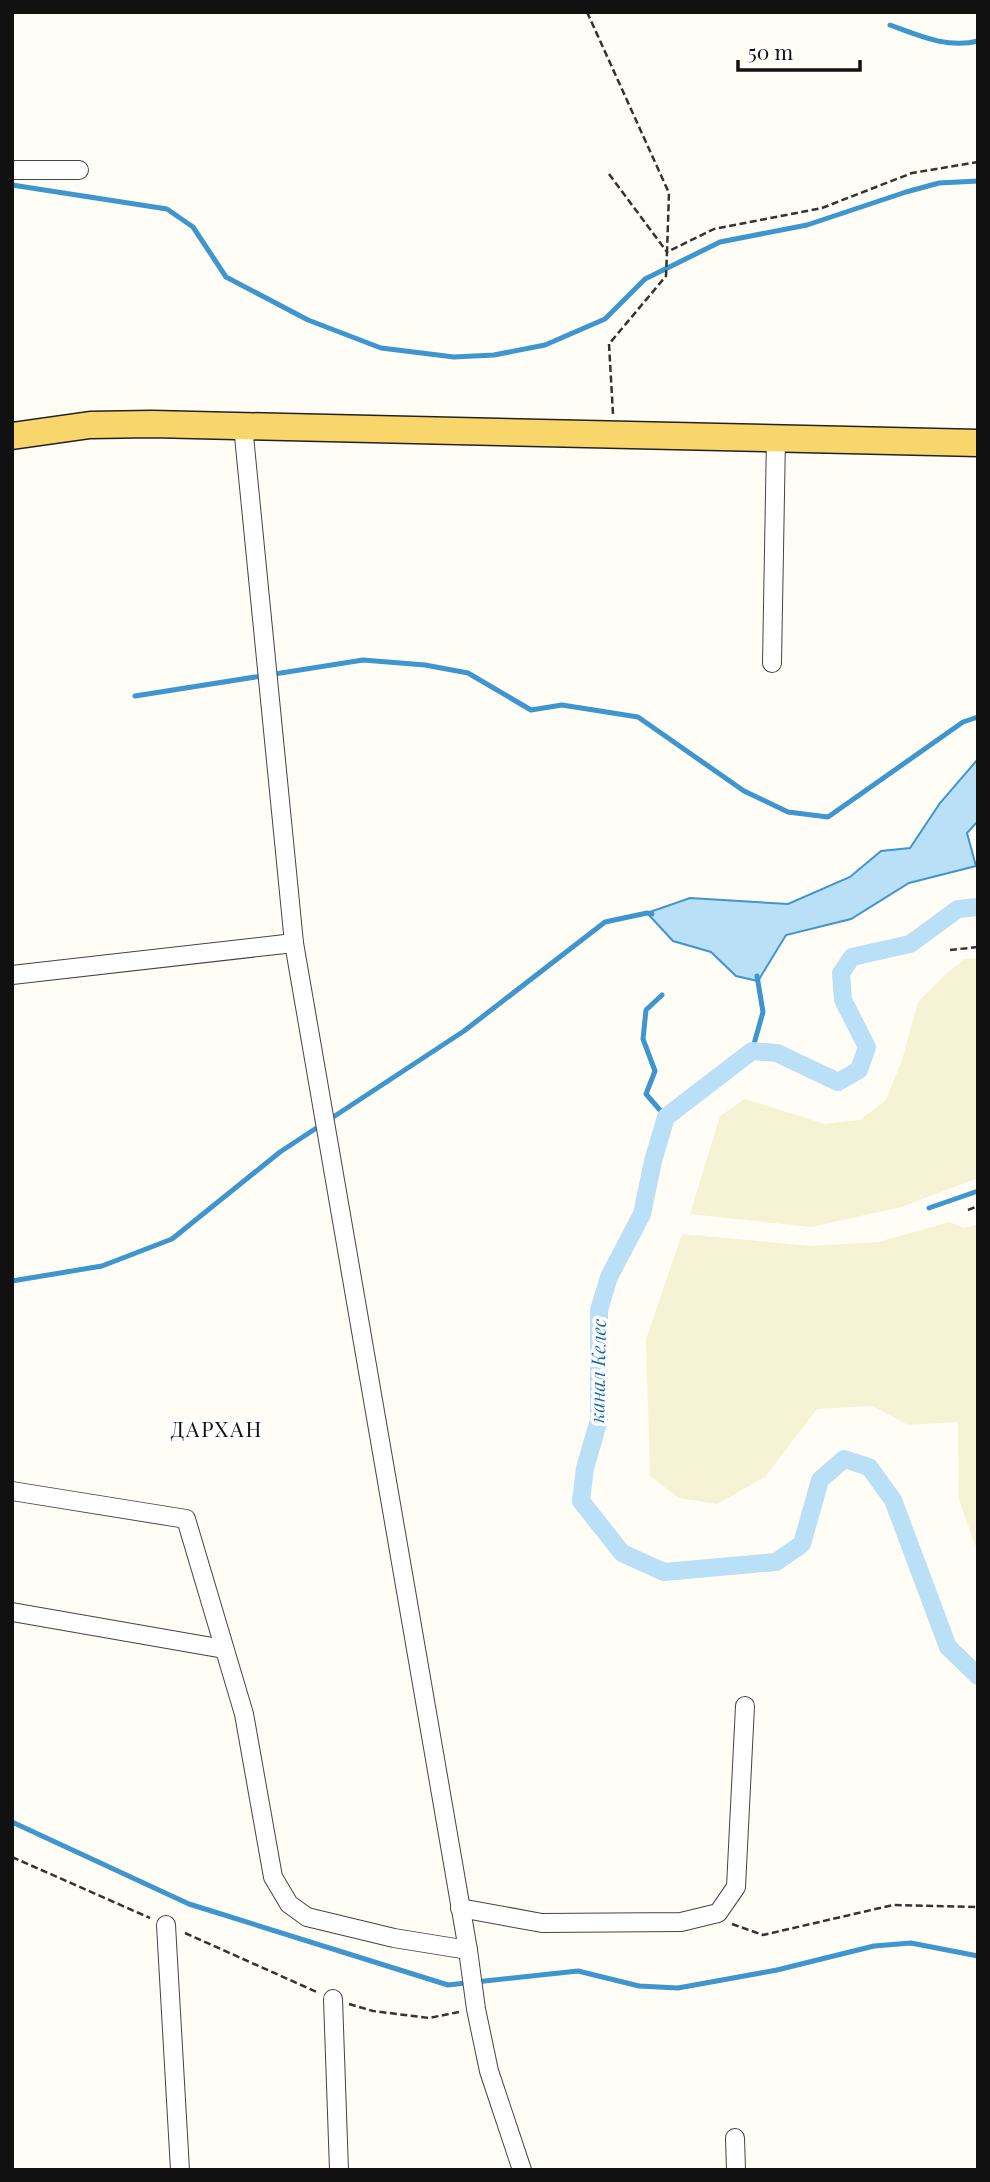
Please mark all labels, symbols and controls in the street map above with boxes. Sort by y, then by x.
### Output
scale bar [738,28,860,72]
text: 50 m [748,37,794,65]
water label: канал Келес [583,1318,611,1423]
district label: ДАРХАН [171,1414,263,1442]

